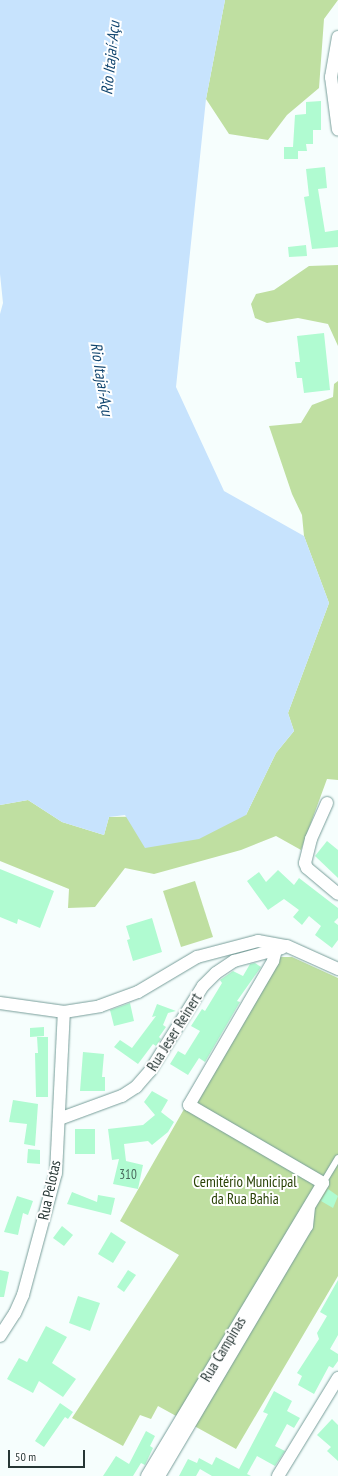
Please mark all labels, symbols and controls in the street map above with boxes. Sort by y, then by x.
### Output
water label: Rio Itajaí-Açu [97,20,123,96]
water label: Rio Itajaí-Açu [87,341,117,417]
street label: Rua Jeser Reinert [143,990,205,1074]
street label: Rua Pelotas [34,1158,64,1222]
house number: 310 [119,1167,137,1183]
park label: Cemitério Municipal da Rua Bahia [193,1172,297,1207]
street label: Rua Campinas [197,1313,249,1385]
scale bar [10,1442,87,1468]
text: 50 m [15,1449,36,1464]

